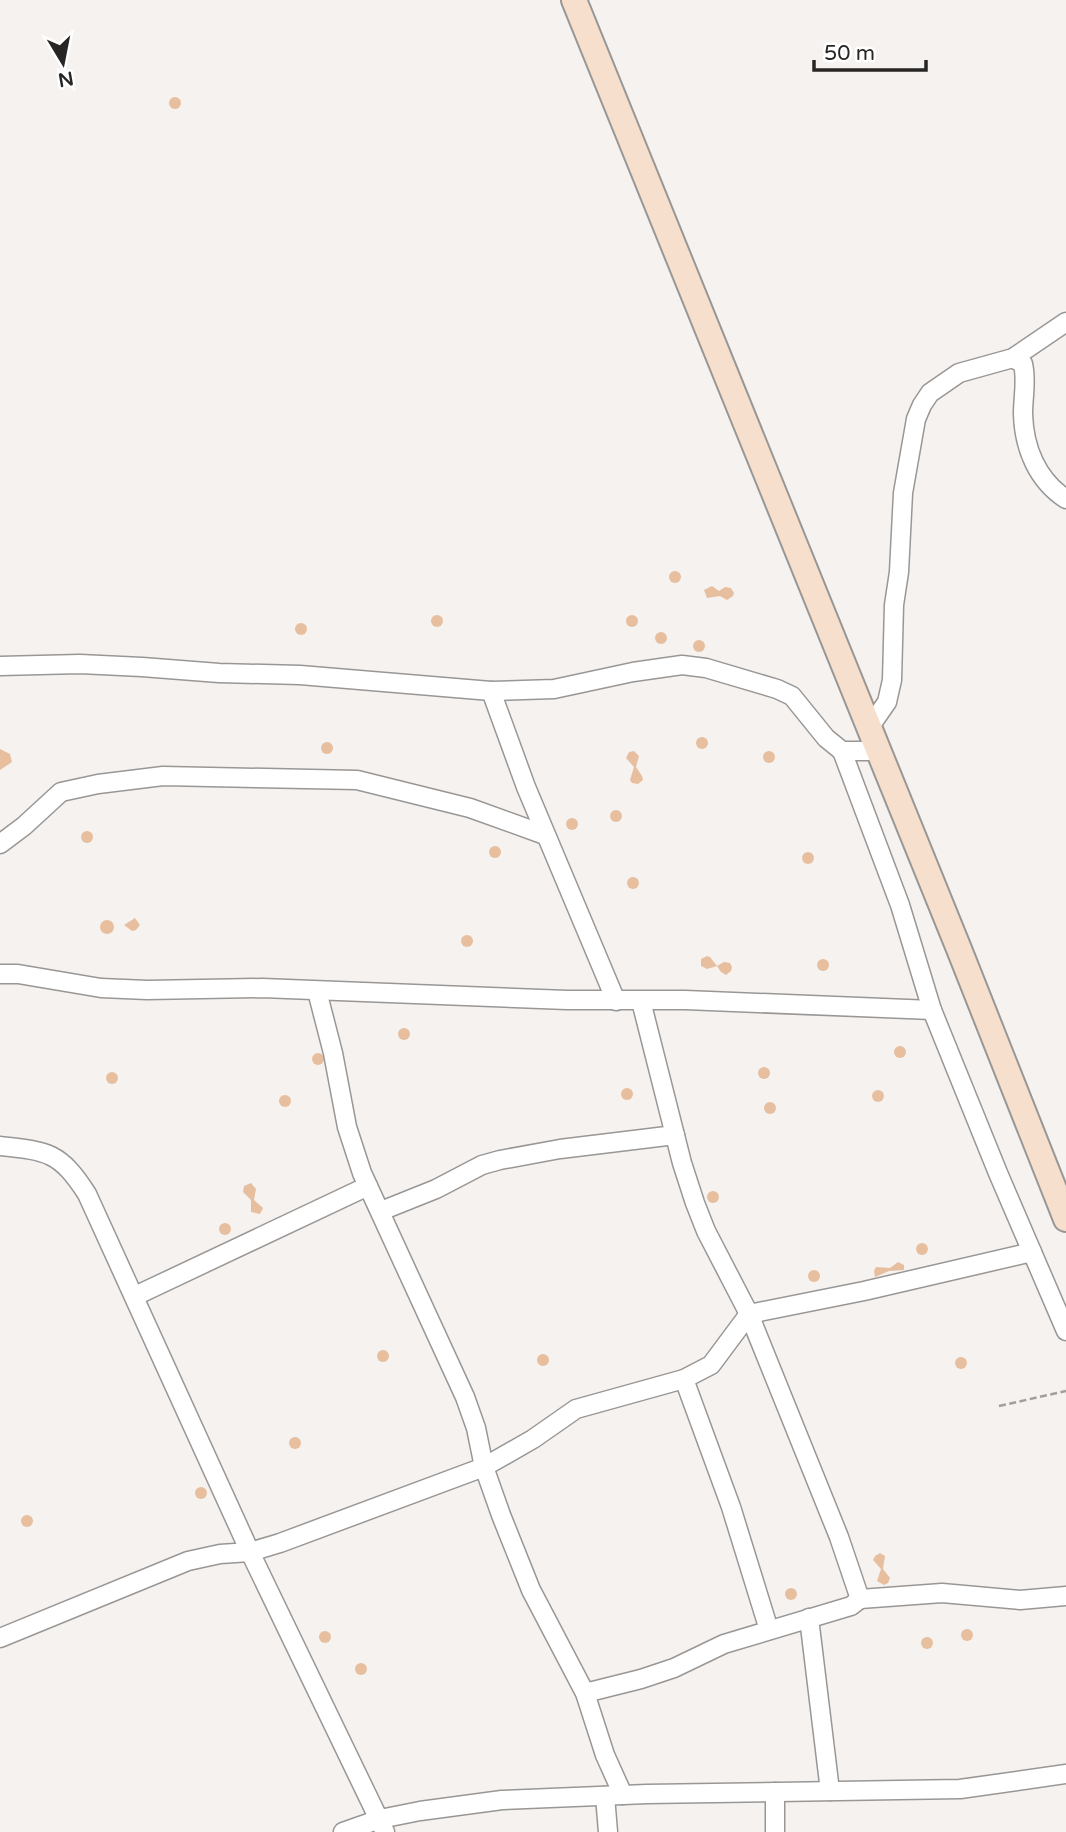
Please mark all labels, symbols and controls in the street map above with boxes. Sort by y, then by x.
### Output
north arrow [28,28,98,98]
scale bar [814,28,926,72]
text: 50 m [824,41,875,66]
text: N [56,67,75,91]

